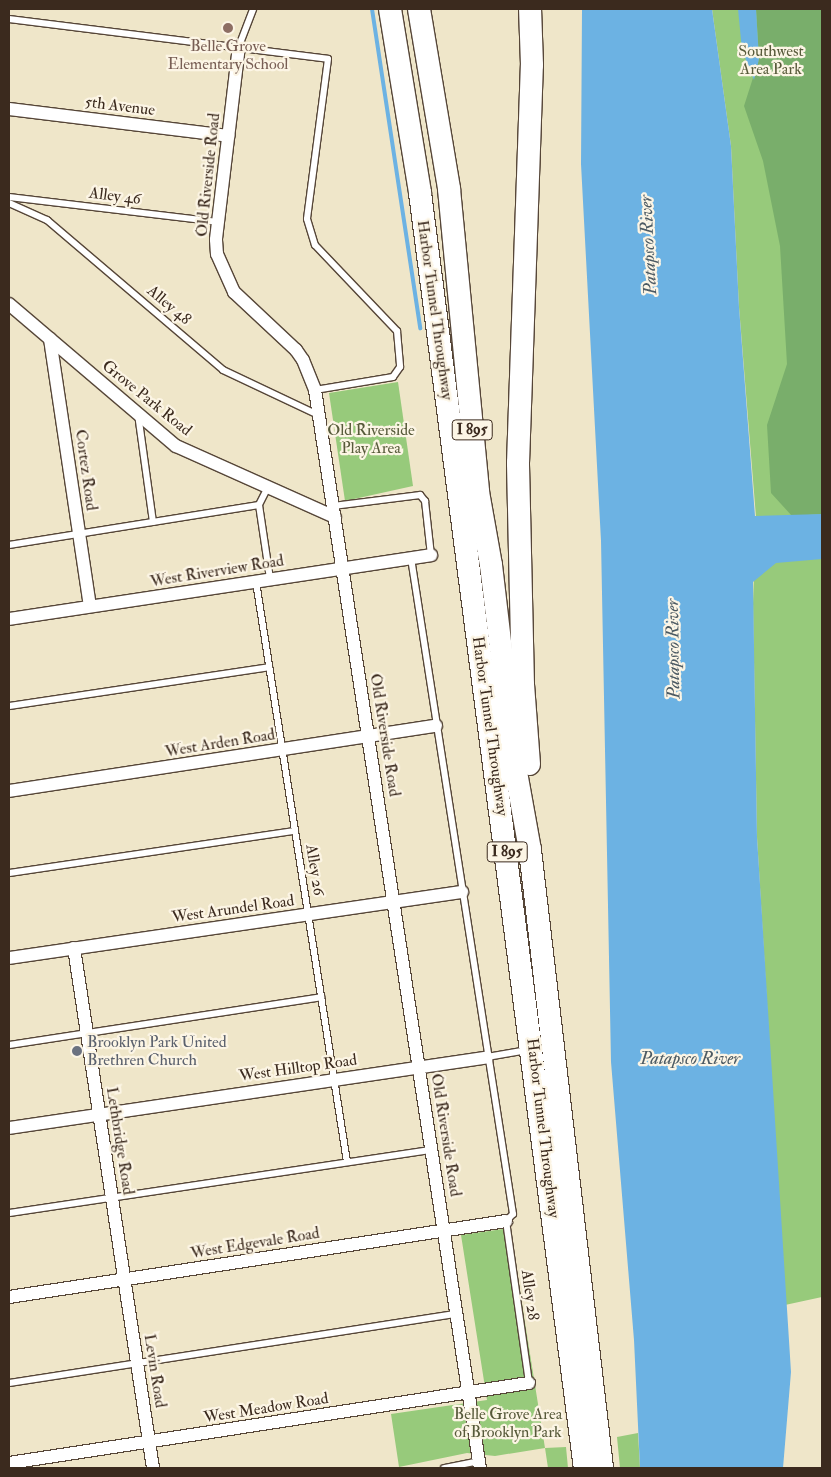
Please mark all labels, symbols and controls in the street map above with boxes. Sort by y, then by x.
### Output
marker: Belle Grove Elementary School [222,22,234,34]
place label: Belle Grove Elementary School [168,36,288,74]
park label: Southwest Area Park [738,41,804,79]
street label: 5th Avenue [84,92,156,120]
street label: Old Riverside Road [192,112,224,238]
street label: Alley 46 [88,183,142,209]
water label: Patapsco River [636,194,662,296]
street label: Harbor Tunnel Throughway [413,219,457,401]
street label: Alley 48 [143,281,195,329]
street label: Grove Park Road [98,356,196,440]
road number: I 895 [451,418,493,442]
park label: Old Riverside Play Area [327,420,415,458]
street label: Cortez Road [71,428,101,512]
street label: West Riverview Road [149,551,285,591]
water label: Patapsco River [662,599,686,699]
street label: Harbor Tunnel Throughway [468,635,512,817]
street label: Old Riverside Road [366,672,404,798]
street label: West Arden Road [164,725,276,761]
road number: I 895 [486,840,528,864]
street label: Alley 26 [301,843,329,897]
street label: West Arundel Road [170,891,296,927]
place label: Brooklyn Park United Brethren Church [87,1032,227,1070]
street label: Harbor Tunnel Throughway [522,1037,564,1219]
marker: Brooklyn Park United Brethren Church [71,1045,83,1057]
water label: Patapsco River [640,1048,740,1070]
street label: West Hilltop Road [238,1050,358,1086]
street label: Old Riverside Road [427,1072,465,1198]
street label: Lethbridge Road [102,1086,138,1196]
street label: West Edgevale Road [189,1223,321,1263]
street label: Alley 28 [517,1268,543,1322]
street label: Levin Road [140,1333,170,1409]
street label: West Meadow Road [202,1389,330,1427]
park label: Belle Grove Area of Brooklyn Park [454,1404,562,1442]

